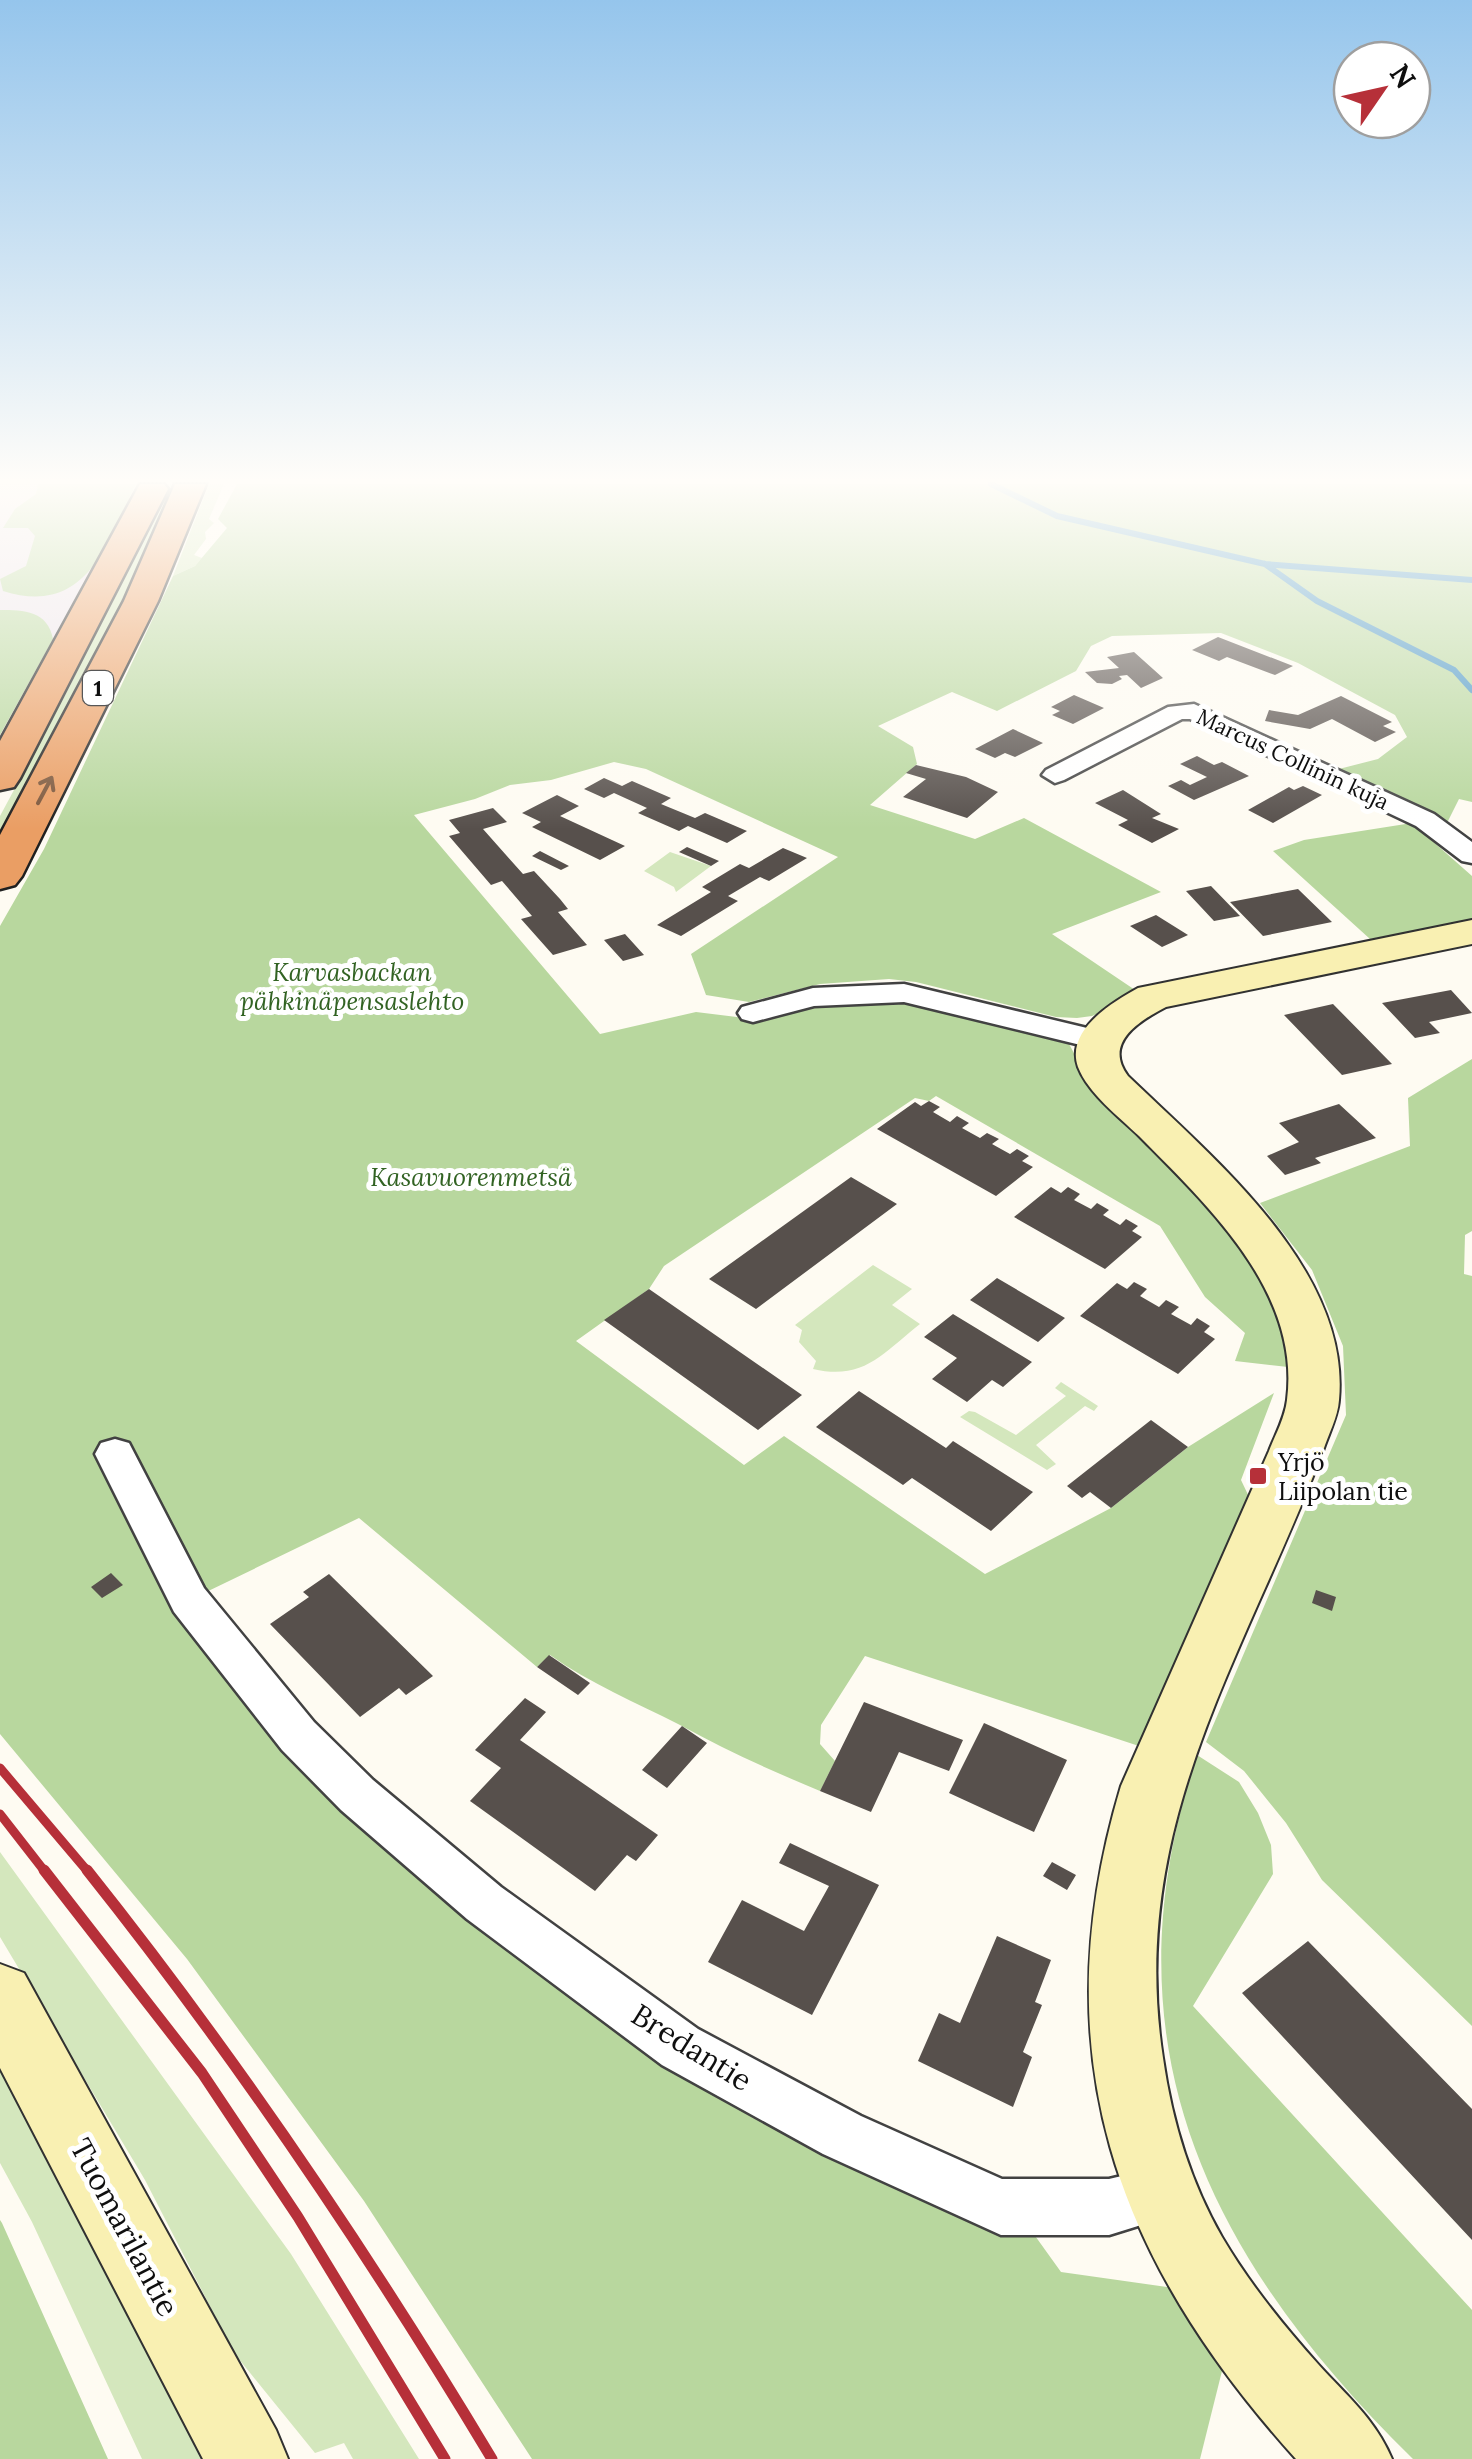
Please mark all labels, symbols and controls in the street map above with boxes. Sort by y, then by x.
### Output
north arrow [1332,40,1432,140]
text: N [1382,57,1424,95]
road number: 1 [83,671,113,705]
street label: Marcus Collinin kuja [1192,702,1394,816]
one-way arrow [36,775,56,805]
park label: Karvasbackan pähkinäpensaslehto [240,956,464,1017]
park label: Kasavuorenmetsä [370,1161,572,1193]
place label: Yrjö Liipolan tie [1277,1446,1408,1507]
marker: Yrjö Liipolan tie [1247,1465,1269,1487]
street label: Bredantie [625,1995,759,2099]
street label: Tuomarilantie [62,2132,188,2322]

